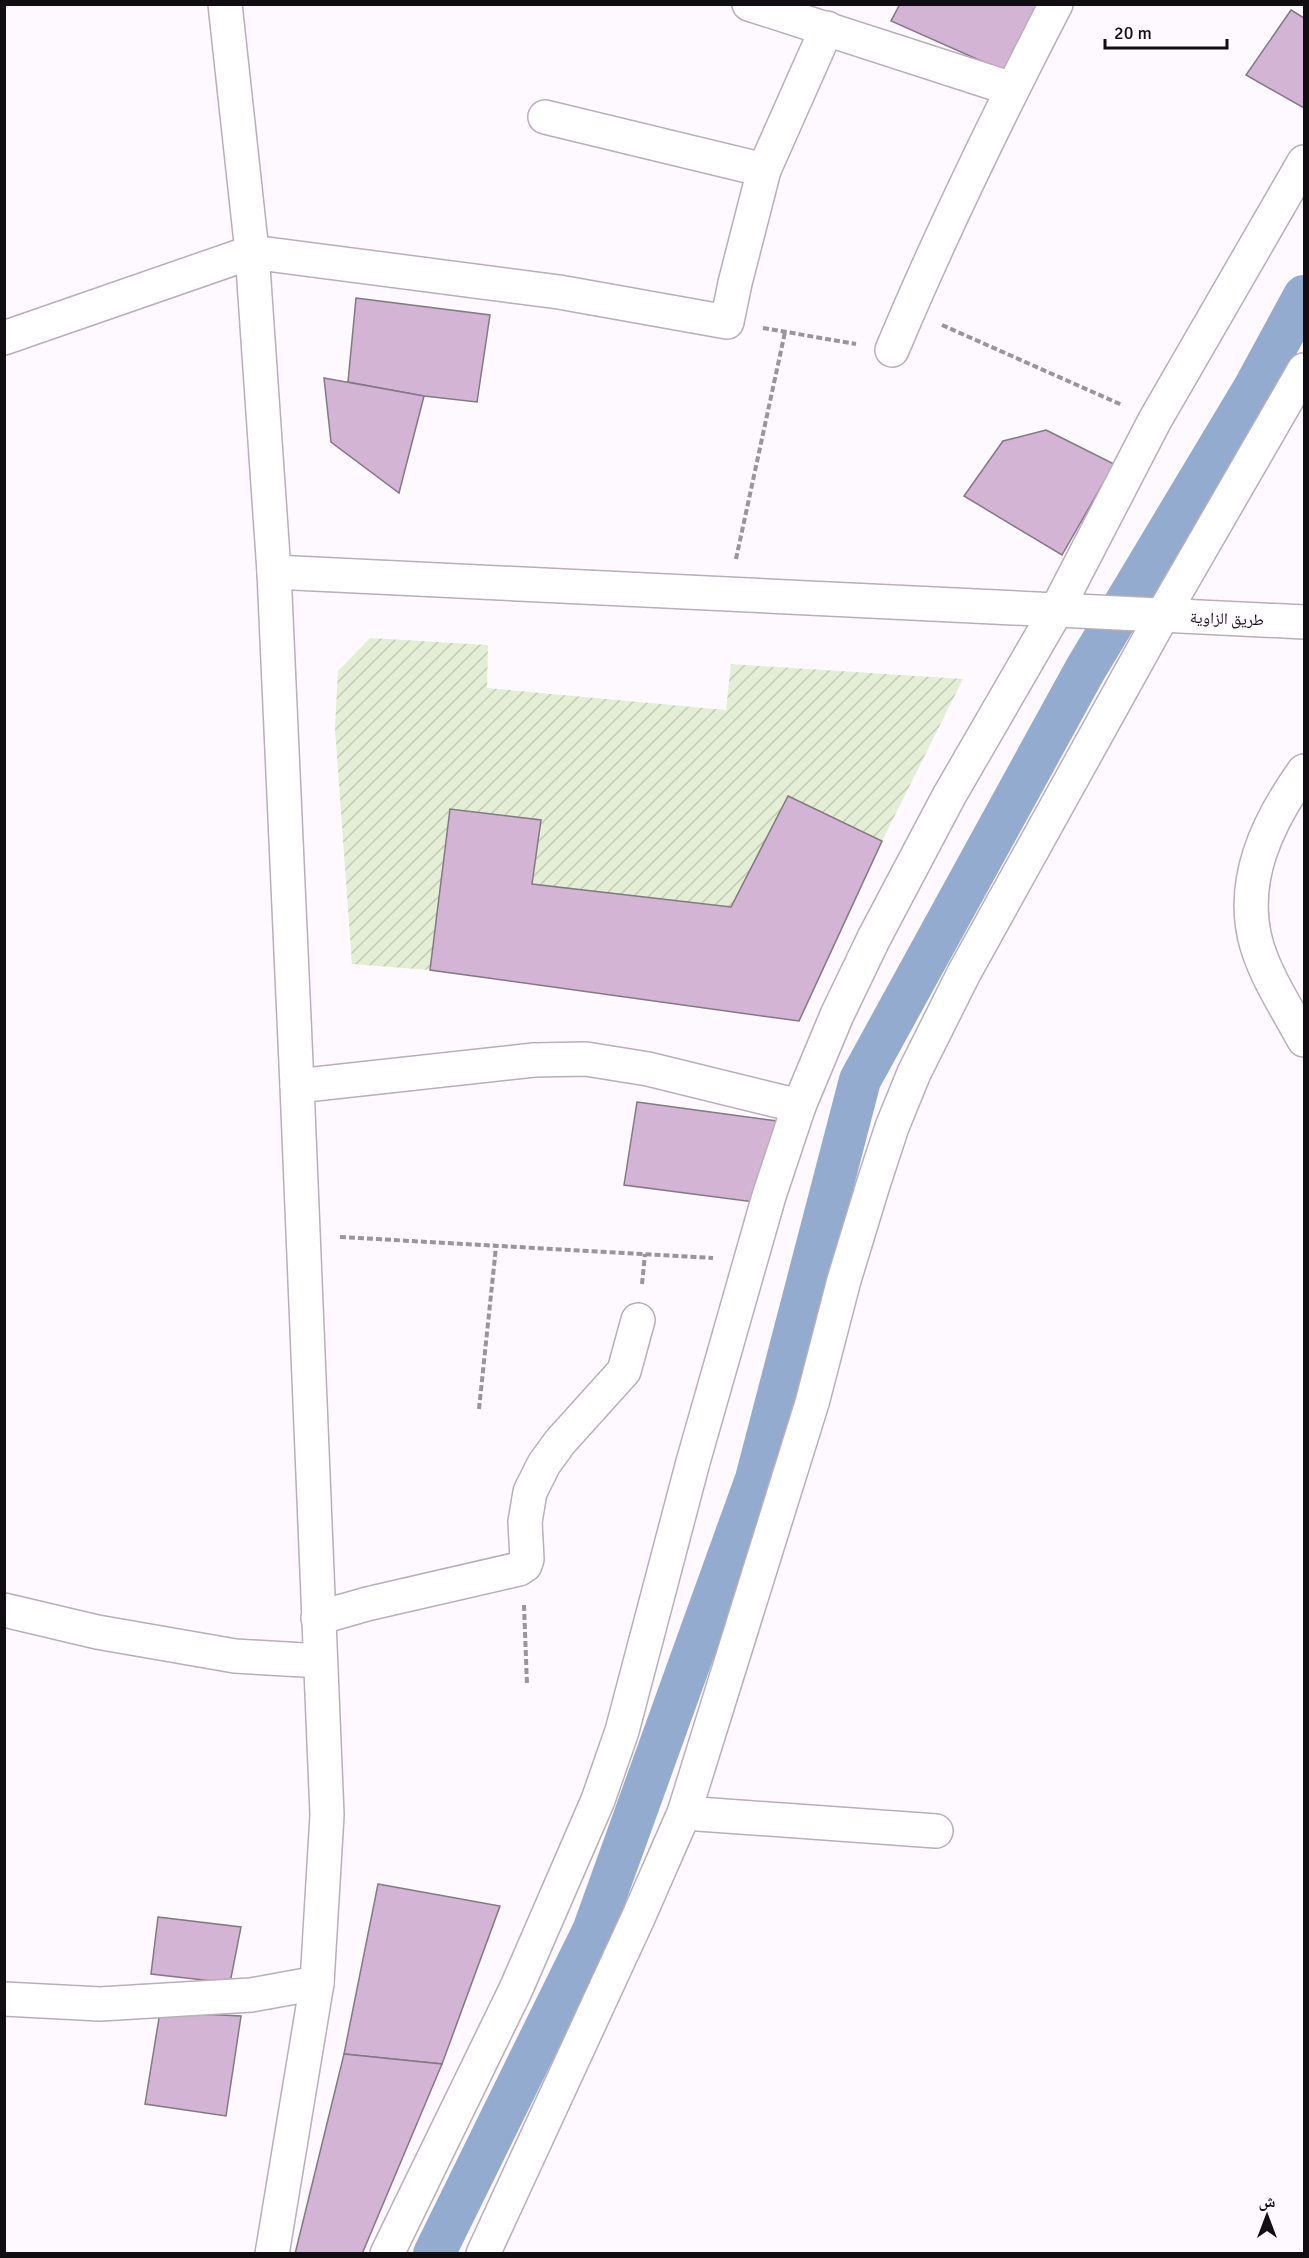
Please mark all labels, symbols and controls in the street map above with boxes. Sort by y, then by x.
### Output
scale bar [1105,12,1226,50]
text: 20 m [1114,22,1152,44]
street label: طريق الزاوية [1190,608,1264,630]
north arrow [1237,2186,1297,2246]
text: ش [1259,2192,1276,2212]

